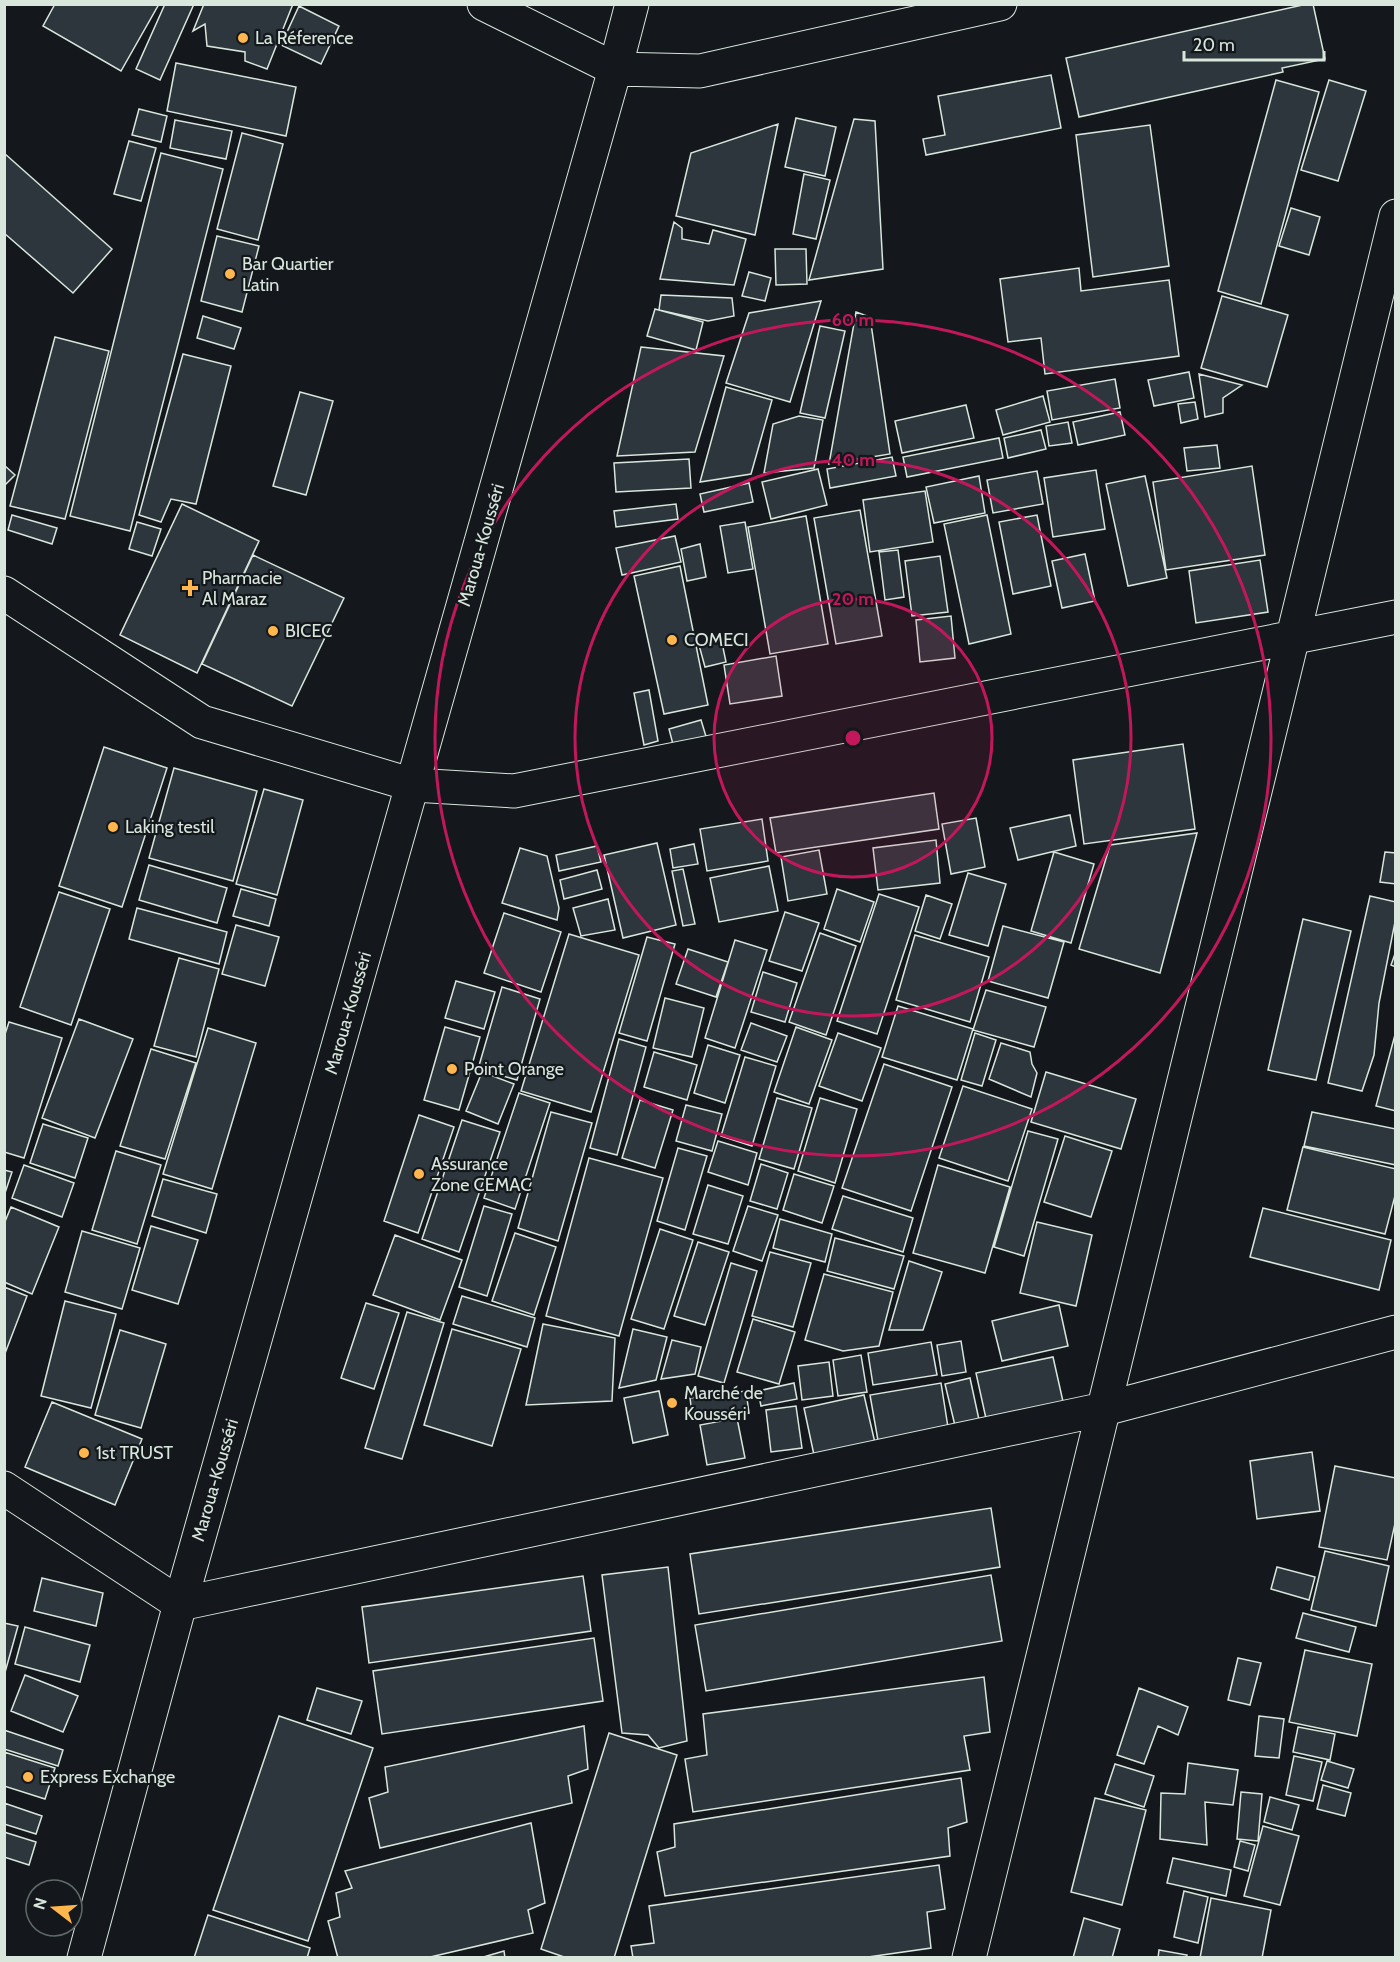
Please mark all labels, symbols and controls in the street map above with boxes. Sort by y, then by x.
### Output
scale bar [1184,24,1324,62]
place label: La Réference [255,27,353,49]
marker: La Réference [236,31,250,45]
text: 20 m [1193,34,1235,56]
place label: Bar Quartier Latin [242,253,334,296]
marker: Bar Quartier Latin [223,267,237,281]
text: 60 m [832,309,874,331]
text: 40 m [831,449,875,471]
street label: Maroua-Kousséri [453,481,509,609]
place label: Pharmacie Al Maraz [202,567,282,610]
marker: Pharmacie Al Maraz [183,581,197,595]
text: 20 m [832,588,874,610]
place label: BICEC [285,620,332,642]
marker: BICEC [266,624,280,638]
place label: COMECI [684,629,749,651]
marker: COMECI [665,633,679,647]
centre of rings [843,728,863,748]
place label: Laking testil [125,816,215,838]
marker: Laking testil [106,820,120,834]
street label: Maroua-Kousséri [320,949,376,1077]
place label: Point Orange [464,1058,564,1080]
marker: Point Orange [445,1062,459,1076]
place label: Assurance Zone CEMAC [431,1153,531,1196]
marker: Assurance Zone CEMAC [412,1167,426,1181]
place label: Marché de Kousséri [684,1382,763,1425]
marker: Marché de Kousséri [665,1396,679,1410]
street label: Maroua-Kousséri [187,1416,243,1544]
place label: 1st TRUST [96,1442,173,1464]
marker: 1st TRUST [77,1446,91,1460]
place label: Express Exchange [40,1766,175,1788]
marker: Express Exchange [21,1770,35,1784]
north arrow [24,1878,84,1938]
text: N [29,1896,51,1912]

